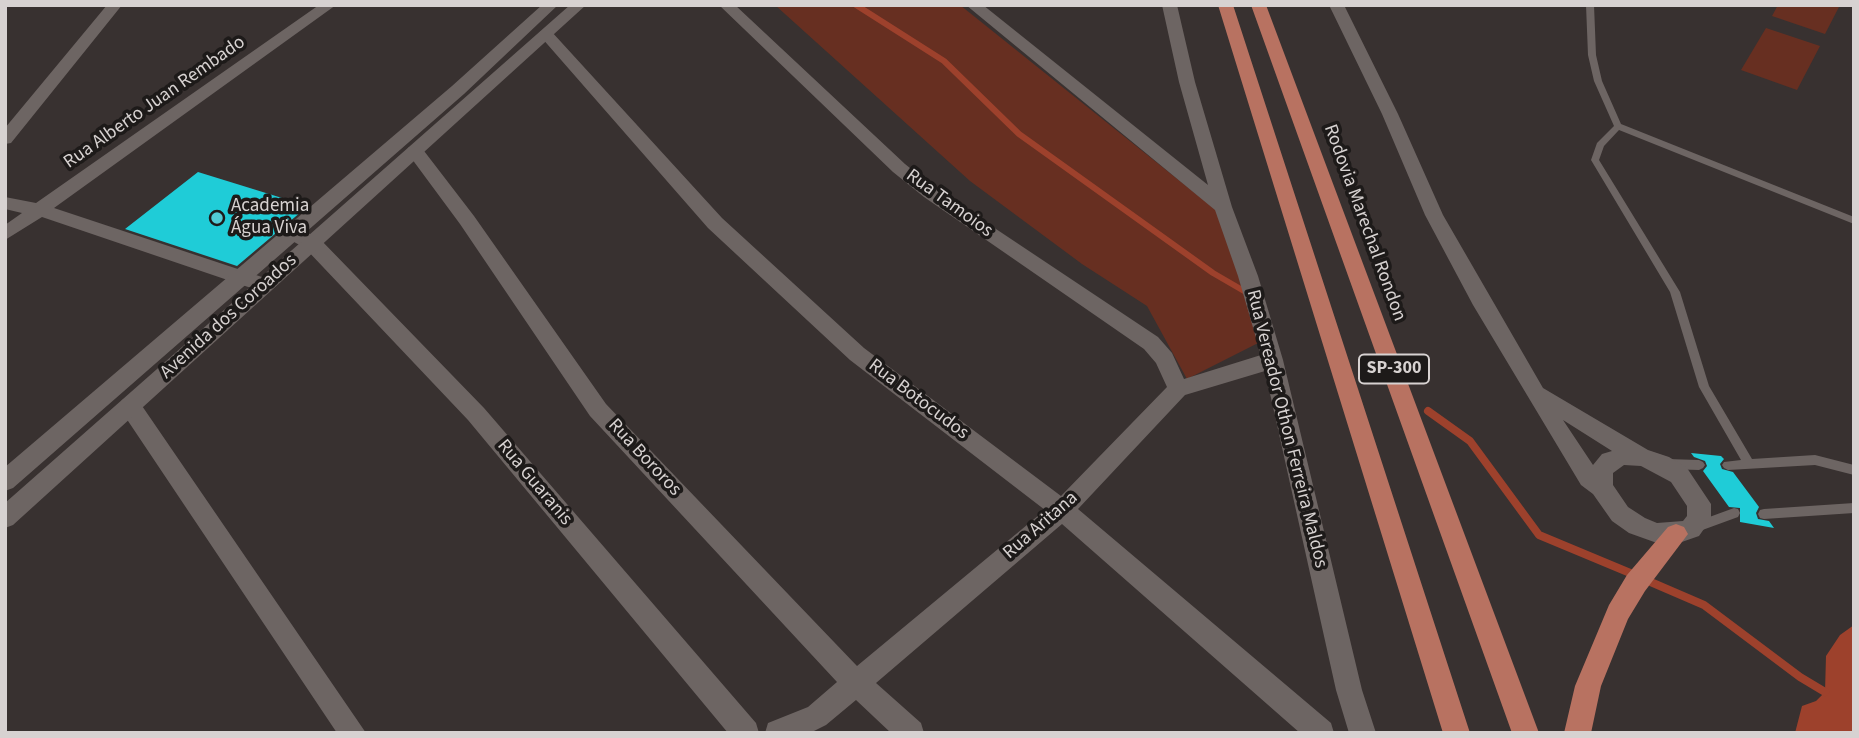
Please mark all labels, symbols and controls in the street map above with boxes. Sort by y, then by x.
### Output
street label: Rua Alberto Juan Rembado [60,32,250,174]
street label: Rodovia Marechal Rondon [1318,122,1410,324]
street label: Rua Tamoios [901,165,997,243]
place label: Academia Água Viva [231,196,309,240]
marker: Academia Água Viva [209,210,225,226]
street label: Avenida dos Coroados [156,250,302,384]
street label: Rua Vereador Othon Ferreira Maldos [1240,288,1332,570]
road number: SP-300 [1359,354,1429,384]
street label: Rua Botocudos [863,355,973,445]
street label: Rua Bororos [602,415,686,501]
street label: Rua Guaranis [492,435,576,531]
street label: Rua Aritana [999,487,1083,565]

